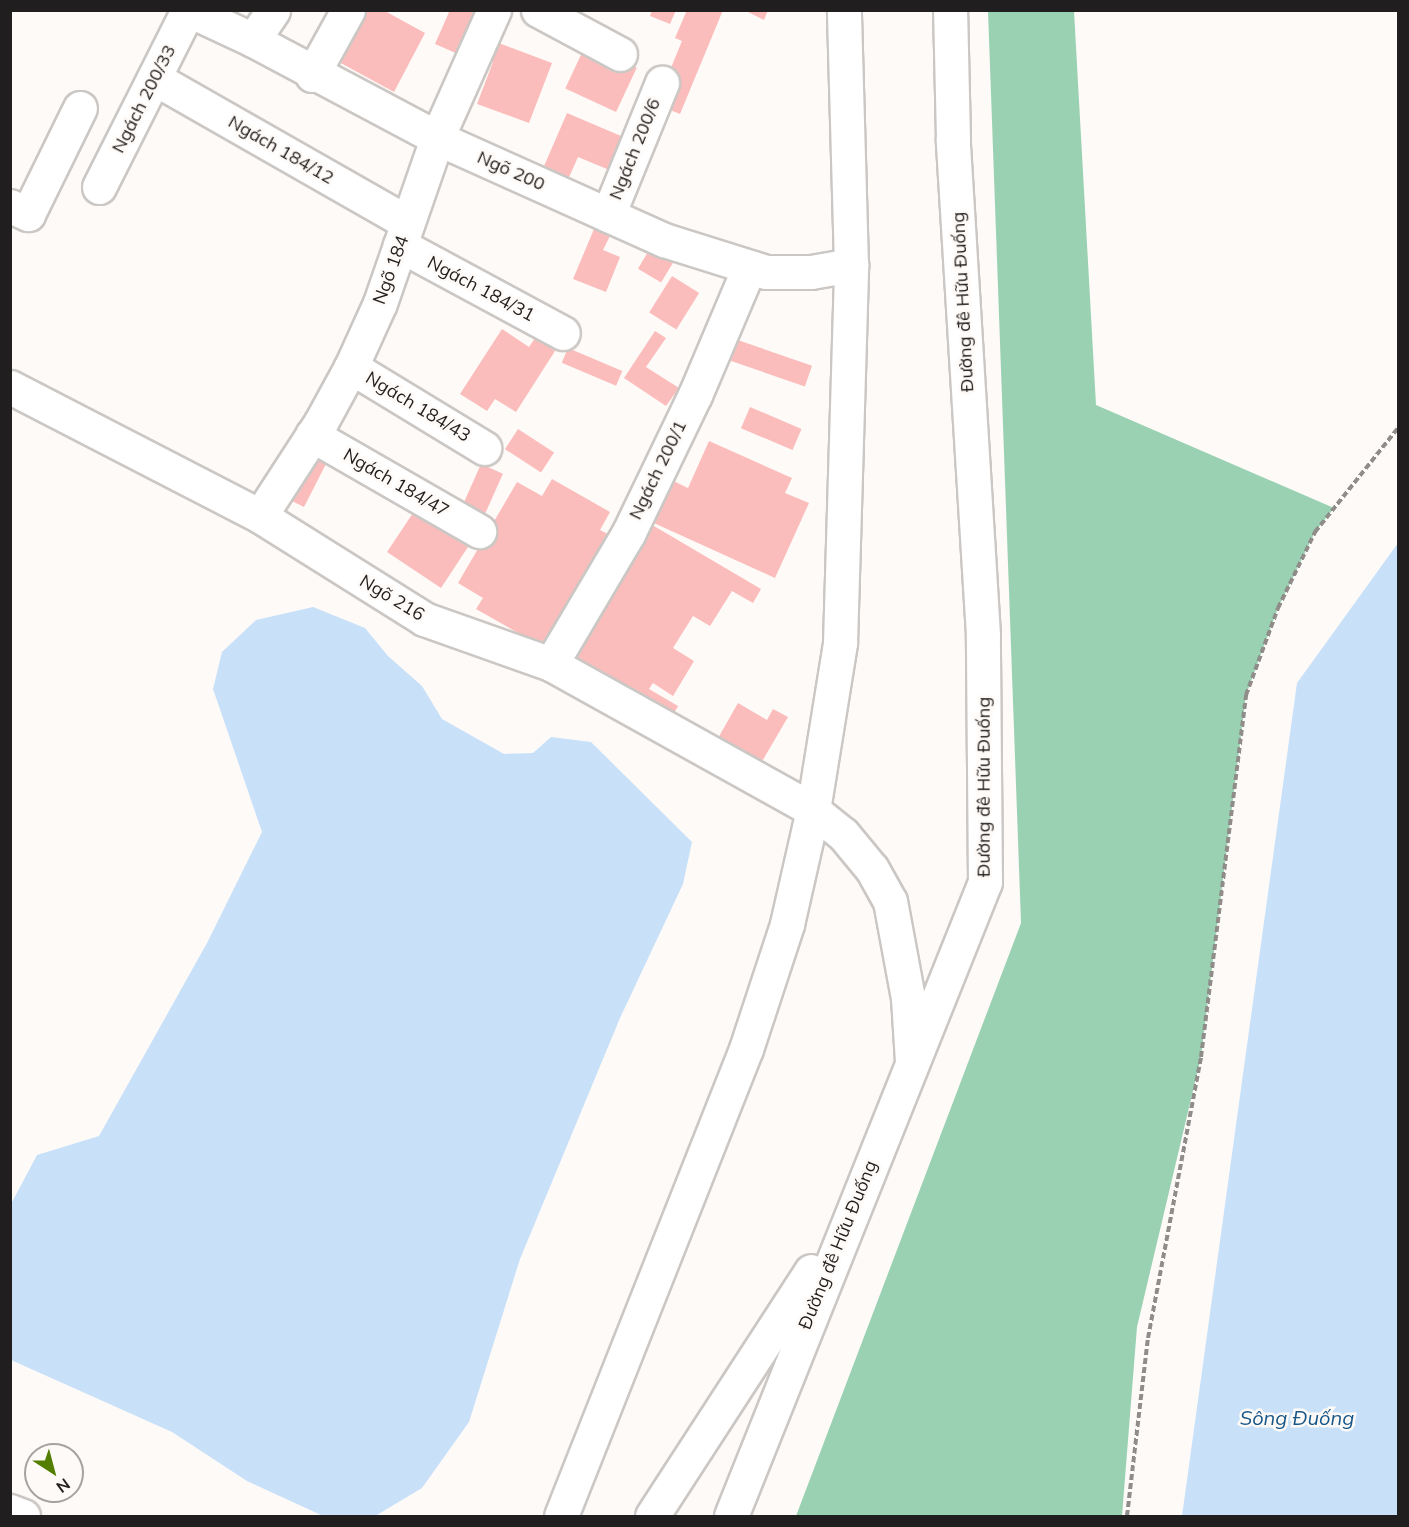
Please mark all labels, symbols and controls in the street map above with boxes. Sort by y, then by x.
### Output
street label: Ngách 200/33 [108,41,180,157]
street label: Ngách 200/6 [605,95,665,203]
street label: Ngách 184/12 [224,111,338,189]
street label: Ngõ 200 [474,147,548,195]
street label: Đường đê Hữu Đuống [947,211,979,393]
street label: Ngõ 184 [369,233,413,307]
street label: Ngách 184/31 [424,252,538,326]
street label: Ngách 184/43 [362,367,474,447]
street label: Ngách 200/1 [625,417,691,523]
street label: Ngách 184/47 [339,444,453,522]
street label: Ngõ 216 [356,570,428,626]
street label: Đường đê Hữu Đuống [973,697,995,877]
street label: Đường đê Hữu Đuống [794,1157,882,1333]
water label: Sông Đuống [1240,1405,1354,1429]
north arrow [24,1443,84,1503]
text: N [53,1474,74,1498]

